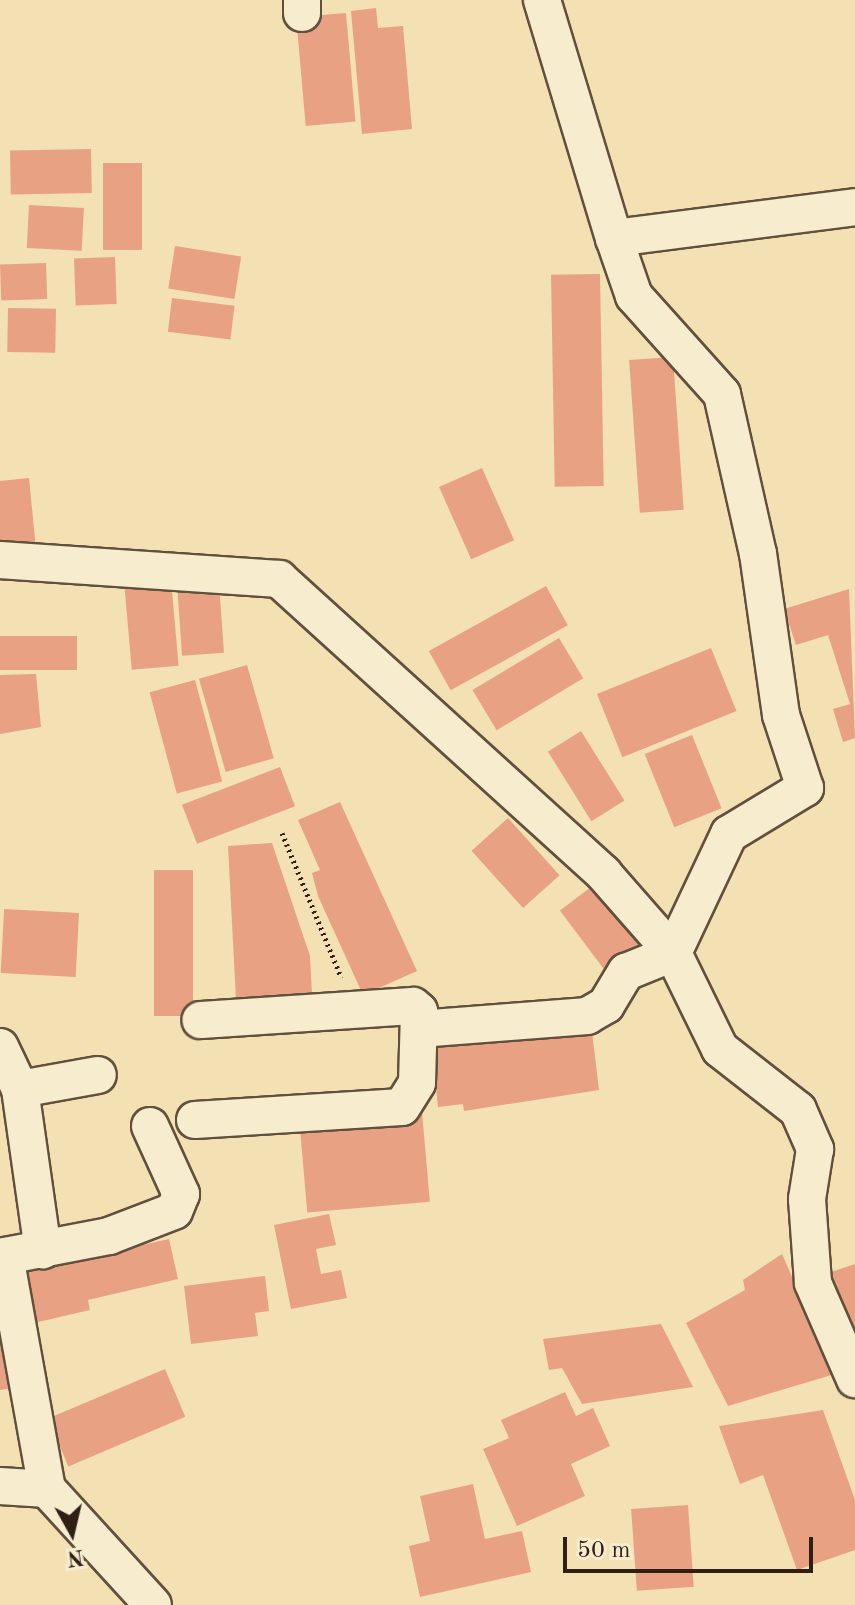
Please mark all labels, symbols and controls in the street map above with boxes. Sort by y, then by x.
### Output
north arrow [32,1493,112,1573]
scale bar [567,1521,817,1571]
text: 50 m [577,1539,631,1563]
text: N [65,1545,85,1569]

